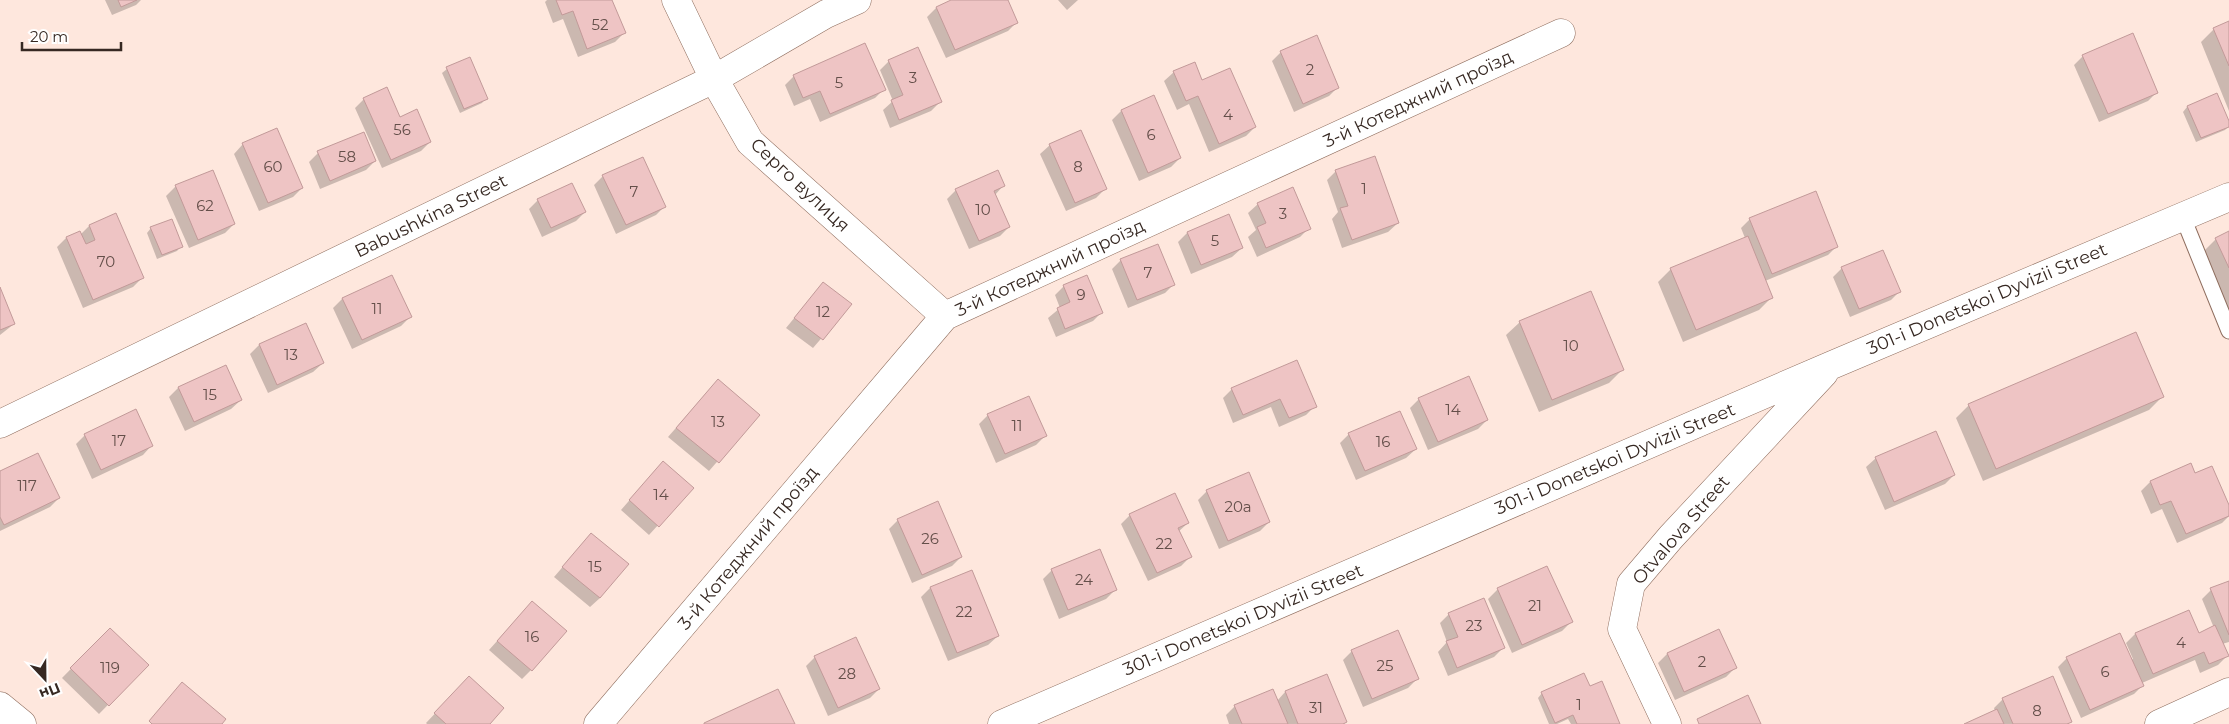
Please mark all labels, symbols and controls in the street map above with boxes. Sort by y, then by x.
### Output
house number: 52 [592,15,608,34]
scale bar [22,20,121,52]
text: 20 m [30,27,68,46]
street label: 3-й Котеджний проїзд [1320,45,1517,153]
house number: 2 [1306,60,1314,79]
house number: 3 [909,68,917,87]
house number: 5 [835,73,843,92]
house number: 4 [1223,105,1233,124]
house number: 56 [393,120,411,139]
house number: 6 [1146,125,1156,144]
street label: Серго вулиця [746,133,854,237]
house number: 58 [338,147,356,166]
house number: 60 [263,157,283,176]
house number: 8 [1073,157,1083,176]
street label: Babushkina Street [351,170,511,262]
house number: 1 [1361,179,1367,198]
house number: 7 [630,182,639,201]
house number: 62 [196,196,214,215]
house number: 10 [975,200,991,219]
house number: 3 [1279,204,1287,223]
street label: 3-й Котеджний проїзд [952,214,1149,322]
house number: 5 [1211,231,1219,250]
street label: 301-i Donetskoi Dyvizii Street [1864,238,2110,360]
house number: 70 [97,252,115,271]
house number: 7 [1144,263,1153,282]
house number: 9 [1076,285,1086,304]
house number: 11 [372,299,382,318]
house number: 12 [816,302,830,321]
house number: 10 [1563,336,1579,355]
house number: 13 [284,345,298,364]
house number: 15 [203,385,217,404]
street label: 301-i Donetskoi Dyvizii Street [1492,398,1738,520]
house number: 14 [1445,400,1461,419]
house number: 13 [711,412,725,431]
house number: 11 [1012,416,1022,435]
house number: 17 [112,431,126,450]
house number: 16 [1376,432,1390,451]
street label: 3-й Котеджний проїзд [673,462,823,634]
street label: Otvalova Street [1628,471,1734,589]
house number: 117 [17,476,37,495]
house number: 14 [653,485,669,504]
house number: 20а [1224,497,1252,516]
house number: 26 [921,529,939,548]
house number: 22 [1155,534,1173,553]
house number: 15 [588,557,602,576]
street label: 301-i Donetskoi Dyvizii Street [1120,559,1366,681]
house number: 24 [1075,570,1093,589]
house number: 21 [1528,596,1542,615]
house number: 22 [955,602,973,621]
house number: 23 [1466,616,1482,635]
house number: 16 [525,627,539,646]
house number: 4 [2176,633,2186,652]
house number: 2 [1698,652,1706,671]
north arrow [20,654,70,704]
house number: 25 [1376,656,1394,675]
house number: 119 [100,658,120,677]
house number: 6 [2100,662,2110,681]
house number: 28 [838,664,856,683]
text: Пн [37,679,63,703]
house number: 1 [1576,695,1582,714]
house number: 31 [1309,698,1323,717]
house number: 8 [2032,701,2042,720]

